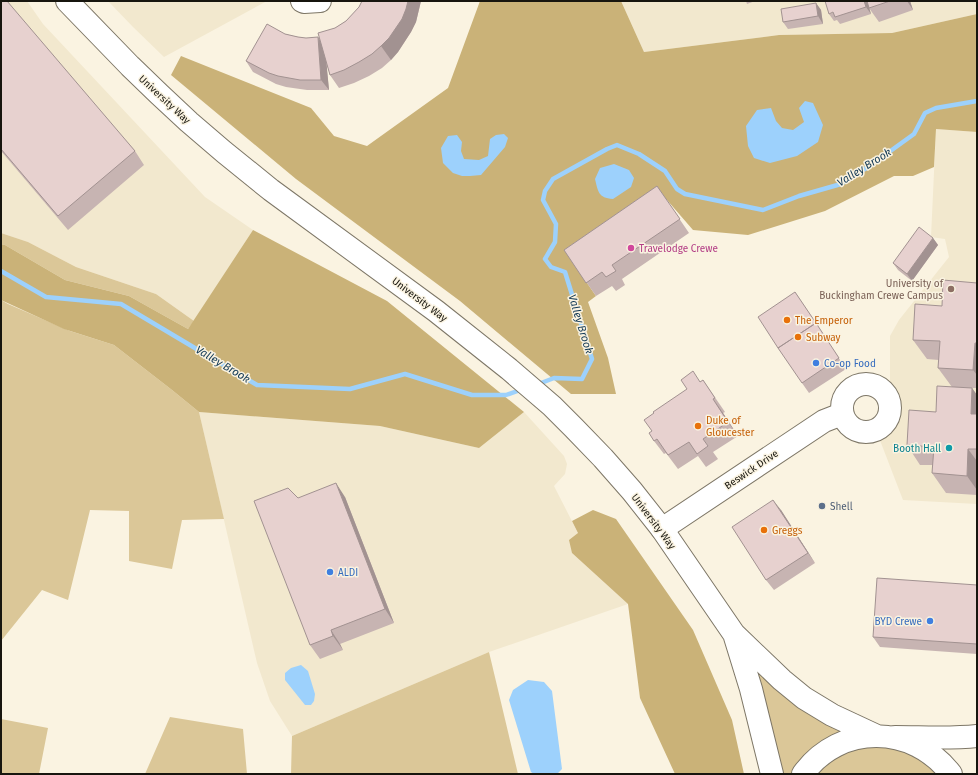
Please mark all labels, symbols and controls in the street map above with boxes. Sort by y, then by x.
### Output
street label: University Way [136,73,193,127]
water label: Valley Brook [835,146,894,189]
marker: Travelodge Crewe [626,243,636,253]
place label: Travelodge Crewe [639,243,718,255]
street label: University Way [389,275,449,325]
place label: University of Buckingham Crewe Campus [819,278,944,302]
marker: University of Buckingham Crewe Campus [946,284,956,294]
water label: Valley Brook [565,293,596,355]
marker: The Emperor [782,315,792,325]
place label: The Emperor [795,315,853,327]
marker: Subway [793,332,803,342]
place label: Subway [806,332,841,344]
water label: Valley Brook [193,343,252,386]
marker: Co-op Food [811,358,821,368]
place label: Co-op Food [824,358,876,370]
place label: Duke of Gloucester [706,415,754,439]
marker: Duke of Gloucester [693,421,703,431]
place label: Booth Hall [893,443,941,455]
marker: Booth Hall [944,443,954,453]
street label: Beswick Drive [722,447,781,492]
street label: University Way [629,492,678,552]
marker: Shell [817,501,827,511]
place label: Shell [830,501,853,513]
marker: Greggs [759,525,769,535]
place label: Greggs [772,525,803,537]
marker: ALDI [325,567,335,577]
place label: ALDI [338,567,358,579]
place label: BYD Crewe [874,616,922,628]
marker: BYD Crewe [925,616,935,626]

